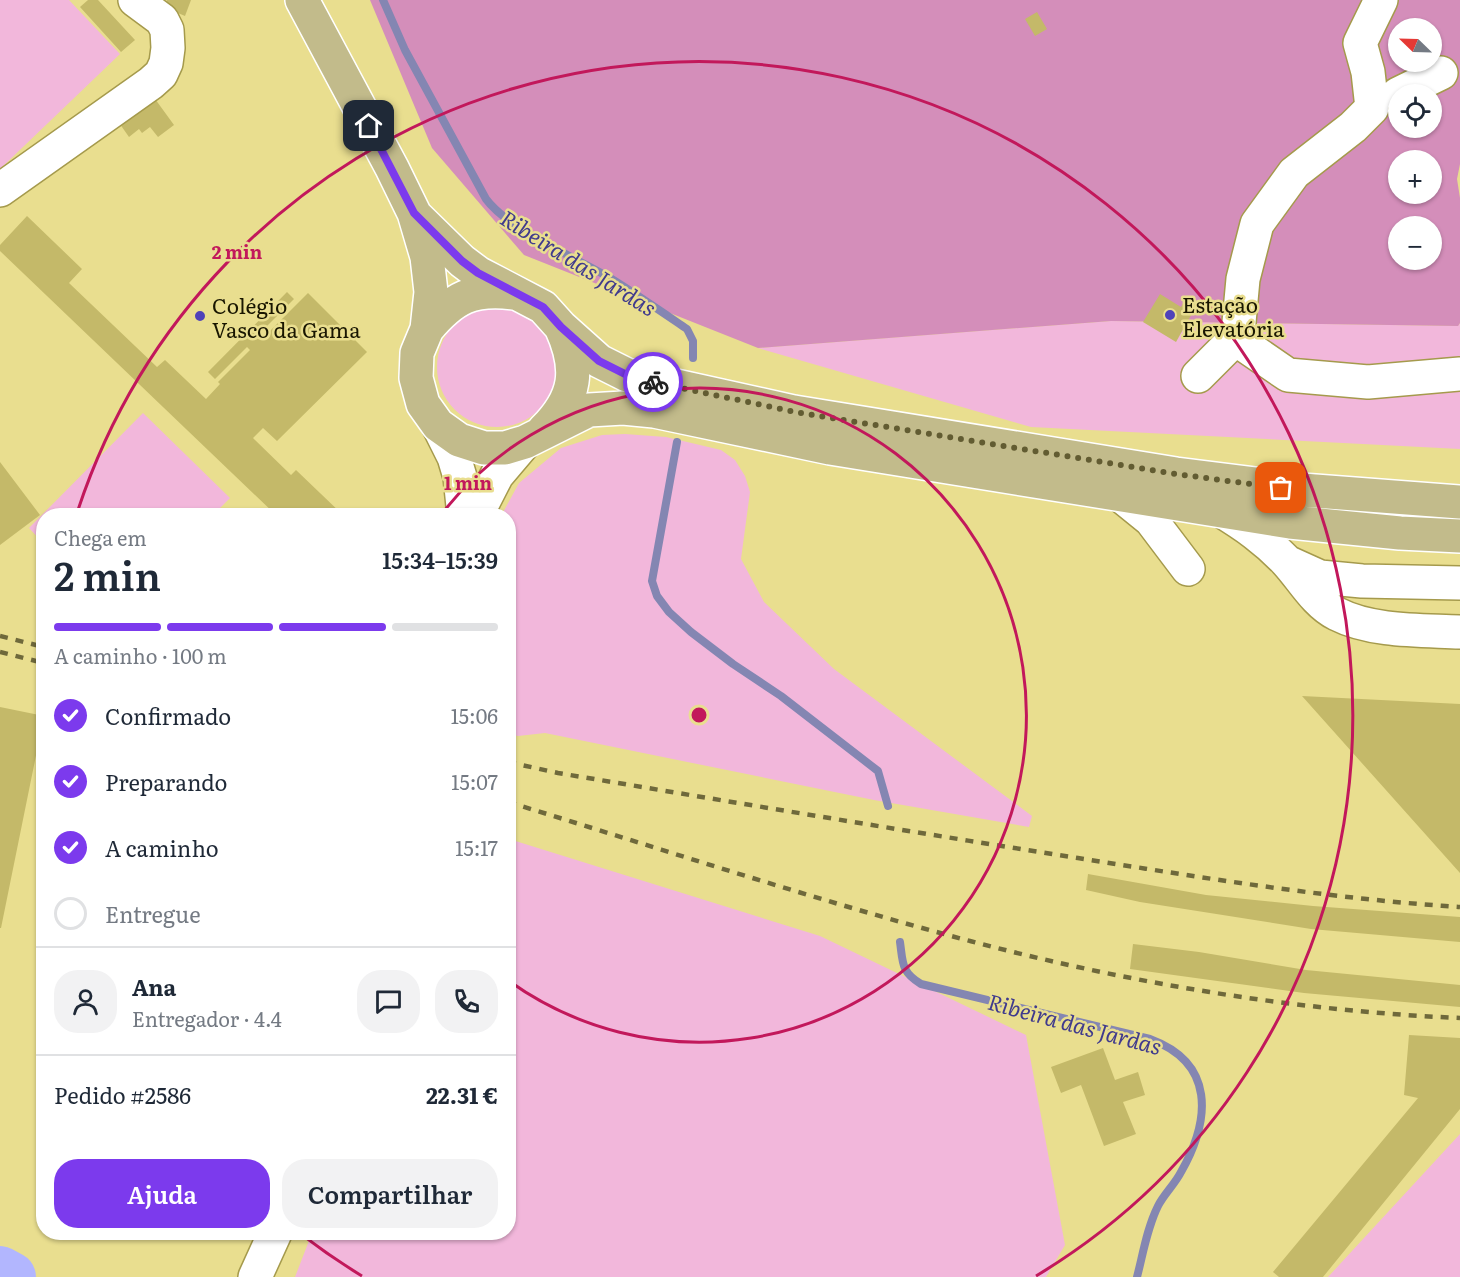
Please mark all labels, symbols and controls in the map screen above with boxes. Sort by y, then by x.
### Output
north arrow [1388,18,1442,72]
map controls [1388,18,1442,270]
button: locate [1388,84,1442,138]
pin [343,100,394,151]
icon: home [352,109,385,142]
button: + [1388,150,1442,204]
water label: Ribeira das Jardas [494,201,664,323]
button: − [1388,216,1442,270]
text: 2 min [212,238,263,265]
place label: Estação Elevatória [1182,288,1285,343]
place label: Colégio Vasco da Gama [212,289,361,344]
marker: Estação Elevatória [1163,308,1177,322]
marker: Colégio Vasco da Gama [193,309,207,323]
courier [623,352,683,412]
icon: bike [637,366,670,399]
pin [1255,462,1306,513]
text: 1 min [444,469,493,496]
icon: bag [1264,471,1297,504]
text: Chega em [54,522,147,552]
text: 15:34–15:39 [382,543,498,576]
text: 2 min [54,545,161,603]
text: A caminho · 100 m [54,640,227,670]
icon: check [54,699,87,732]
text: Confirmado [105,699,231,732]
text: 15:06 [451,700,498,730]
centre of rings [689,705,709,725]
icon: check [54,765,87,798]
text: Preparando [105,765,227,798]
text: 15:07 [451,766,498,796]
icon: check [54,831,87,864]
text: A caminho [105,831,219,864]
text: 15:17 [455,832,498,862]
text: Entregue [105,897,201,930]
button: person [54,970,117,1033]
text: Ana [132,970,176,1003]
button: chat [357,970,420,1033]
button: phone [435,970,498,1033]
water label: Ribeira das Jardas [984,984,1166,1062]
text: Entregador · 4.4 [132,1003,282,1033]
text: Pedido #2586 [54,1078,191,1111]
text: 22.31 € [426,1078,498,1111]
button: Ajuda [54,1159,270,1228]
button: Compartilhar [282,1159,498,1228]

